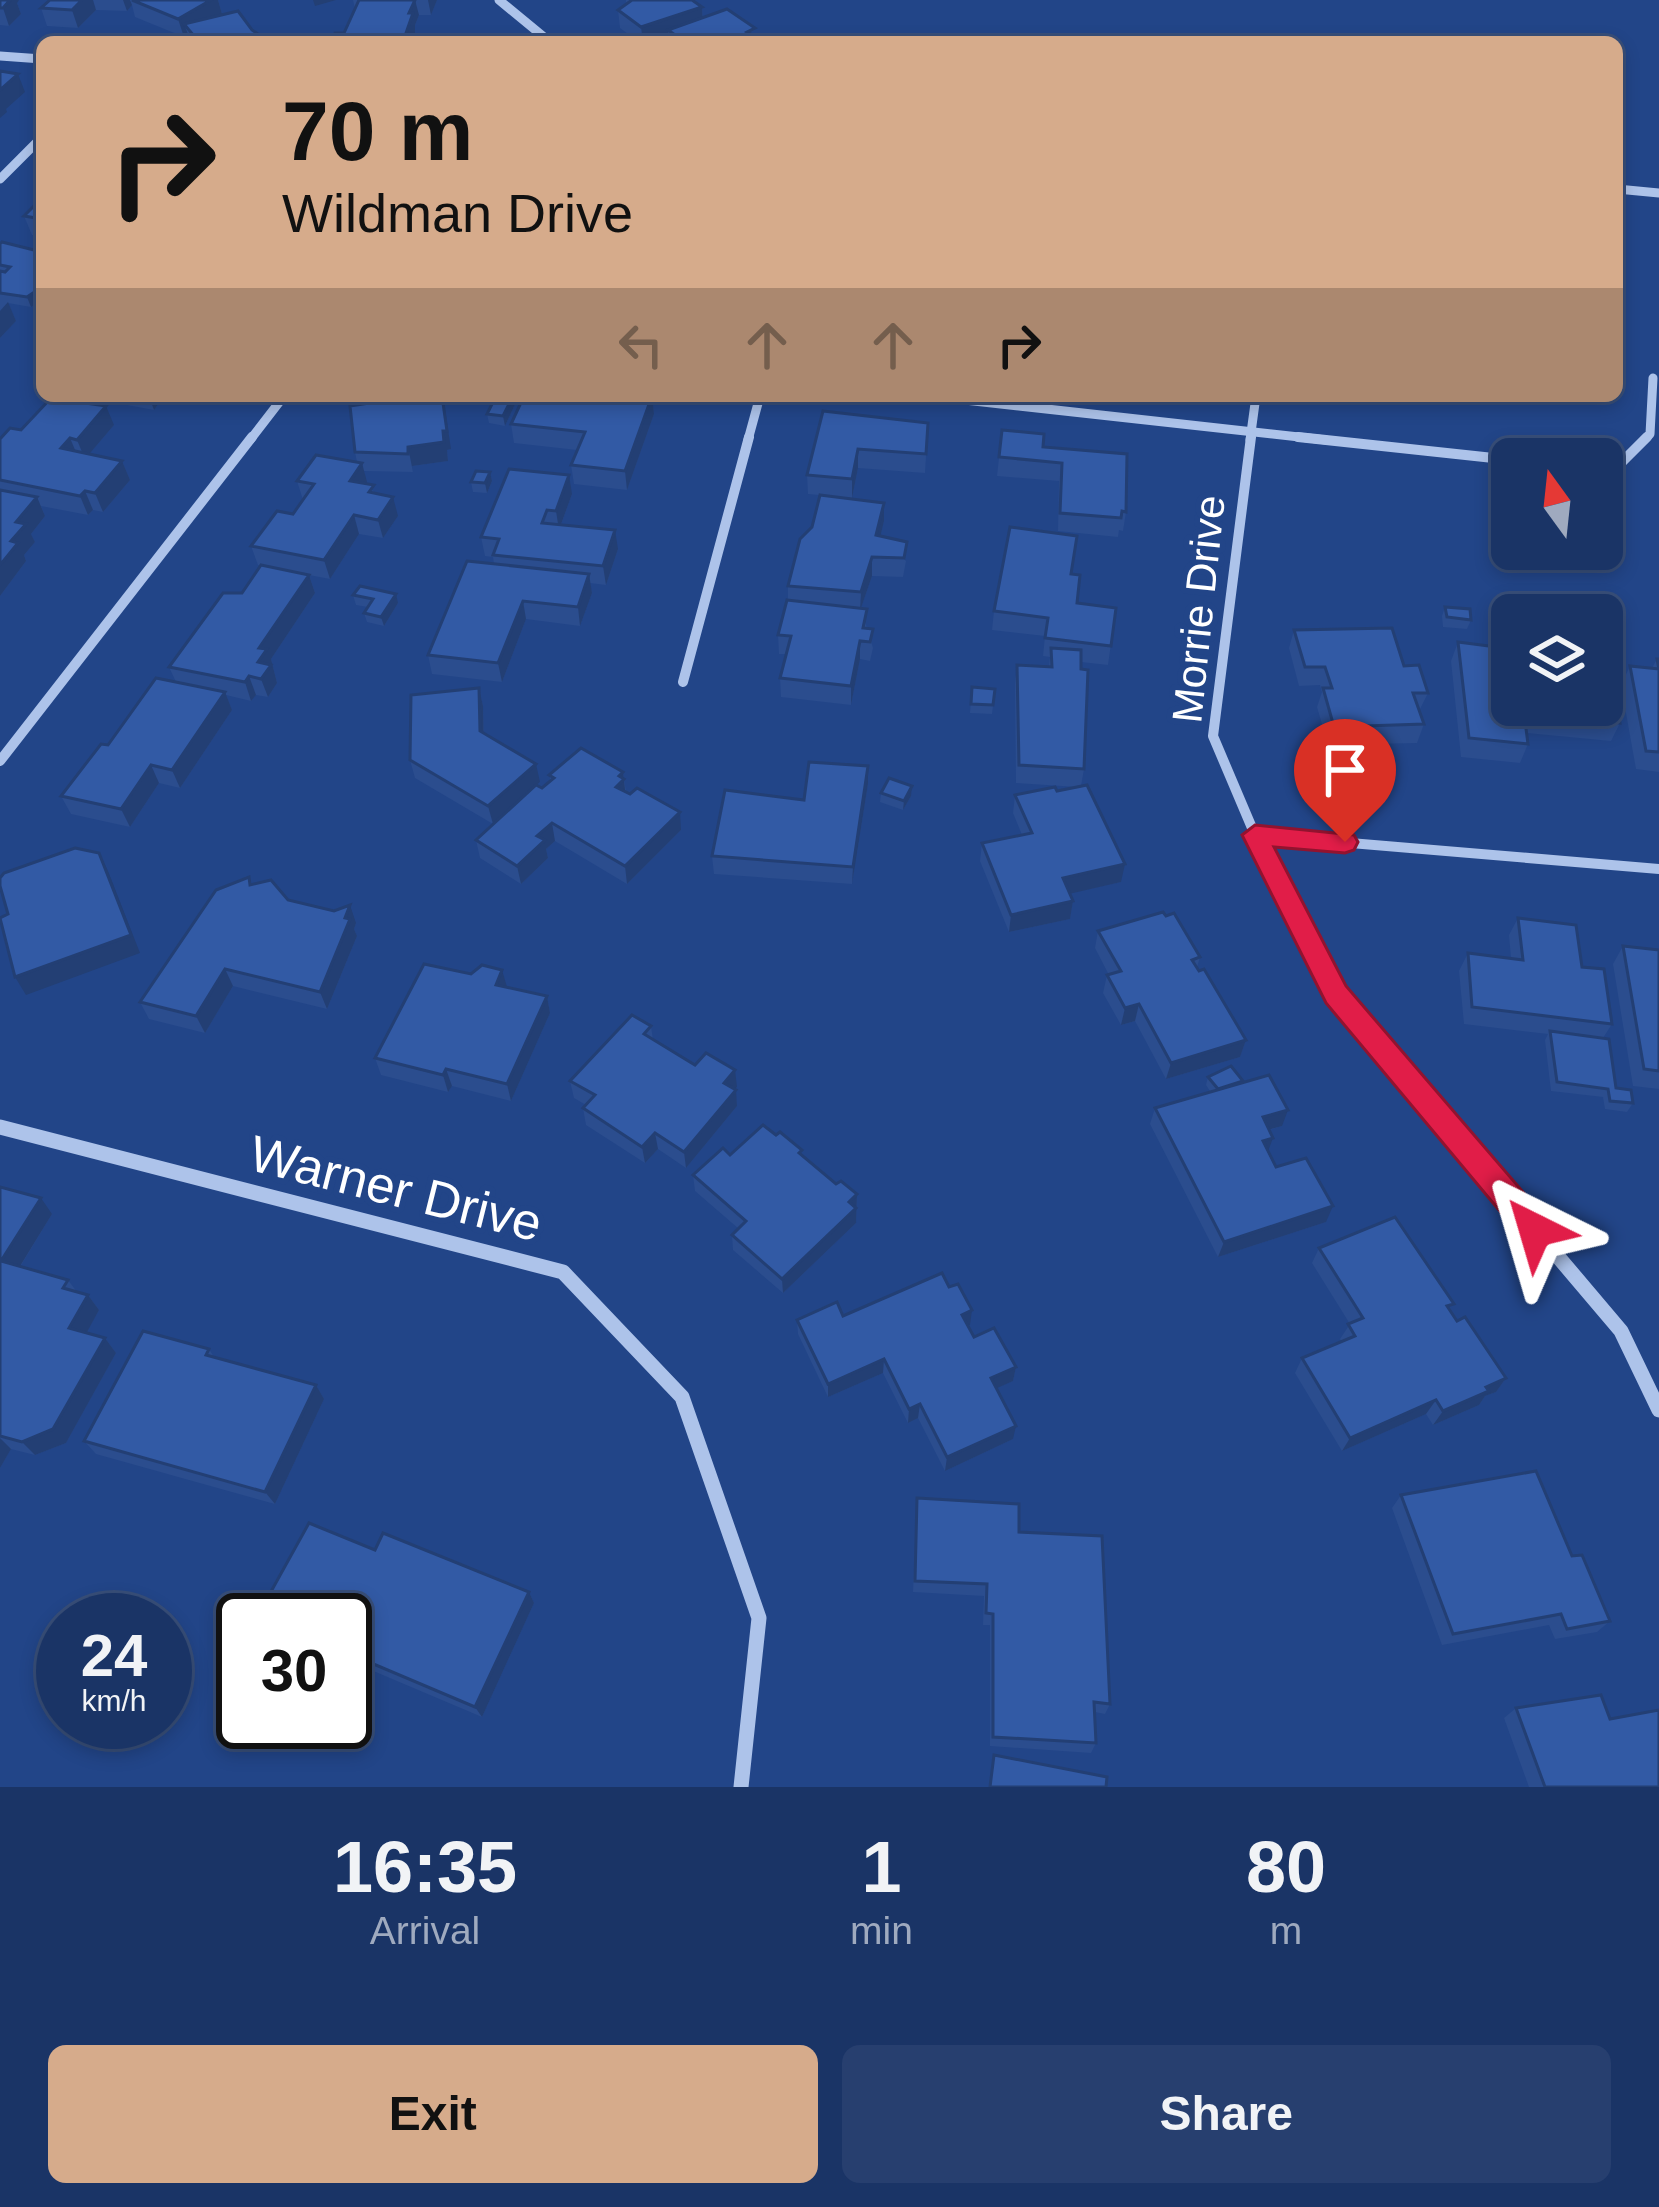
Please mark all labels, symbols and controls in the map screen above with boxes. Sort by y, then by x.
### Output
icon: right [84,84,240,240]
text: 70 m [282,84,473,178]
text: Wildman Drive [282,183,633,243]
icon: left [608,312,674,378]
icon: ahead [734,312,800,378]
icon: ahead [860,312,926,378]
icon: right [986,312,1052,378]
north arrow [1491,438,1623,570]
map controls [1491,438,1623,726]
street label: Morrie Drive [1163,493,1234,725]
button: layers [1491,594,1623,726]
pin [1294,719,1396,842]
icon: arrive [1312,737,1378,803]
street label: Warner Drive [244,1125,548,1252]
position arrow [1472,1167,1598,1293]
speed limit sign: 30 [216,1593,372,1749]
text: 24 [81,1622,147,1689]
text: km/h [81,1684,147,1717]
text: 16:35 [333,1827,517,1907]
text: 1 [861,1827,902,1907]
text: 80 [1246,1827,1326,1907]
text: Arrival [370,1909,480,1952]
text: min [850,1909,913,1952]
text: m [1270,1909,1302,1952]
button: Exit [48,2045,818,2183]
button: Share [842,2045,1611,2183]

